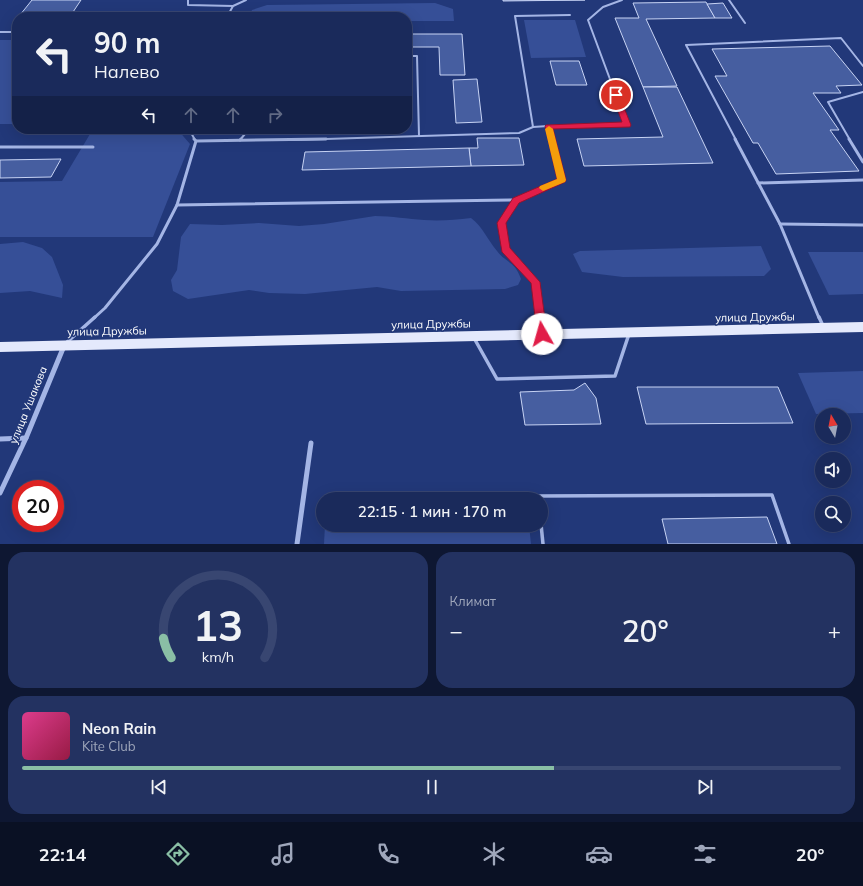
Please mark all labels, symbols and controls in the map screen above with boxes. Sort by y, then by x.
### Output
text: 90 m [94,25,160,60]
icon: left [28,28,80,80]
text: Налево [94,60,160,83]
pin [599,78,633,112]
icon: arrive [605,84,627,106]
icon: left [138,104,160,126]
icon: ahead [180,104,202,126]
icon: ahead [222,104,244,126]
icon: right [264,104,286,126]
street label: улица Дружбы [715,309,795,325]
position arrow [521,313,563,355]
street label: улица Дружбы [391,316,471,332]
street label: улица Дружбы [67,323,147,339]
street label: улица Ушакова [6,364,50,446]
north arrow [815,408,851,444]
map controls [815,408,851,532]
button: sound [815,452,851,488]
speed limit sign: 20 [12,480,64,532]
button: search [815,496,851,532]
text: 22:15 · 1 мин · 170 m [358,502,506,521]
text: Климат [450,593,496,609]
text: 13 [193,599,243,651]
text: 20° [622,612,669,650]
text: − [450,617,463,645]
text: + [828,617,841,645]
text: km/h [202,648,234,666]
text: Neon Rain [82,719,156,738]
text: Kite Club [82,738,136,754]
icon: previous [148,776,170,798]
icon: pause [421,776,443,798]
icon: next [694,776,716,798]
icon: directions [164,840,192,868]
icon: music [269,840,297,868]
icon: phone [374,840,402,868]
icon: climate [480,840,508,868]
icon: car [585,840,613,868]
icon: filters [691,840,719,868]
text: 22:14 [39,843,86,866]
text: 20° [796,843,824,866]

